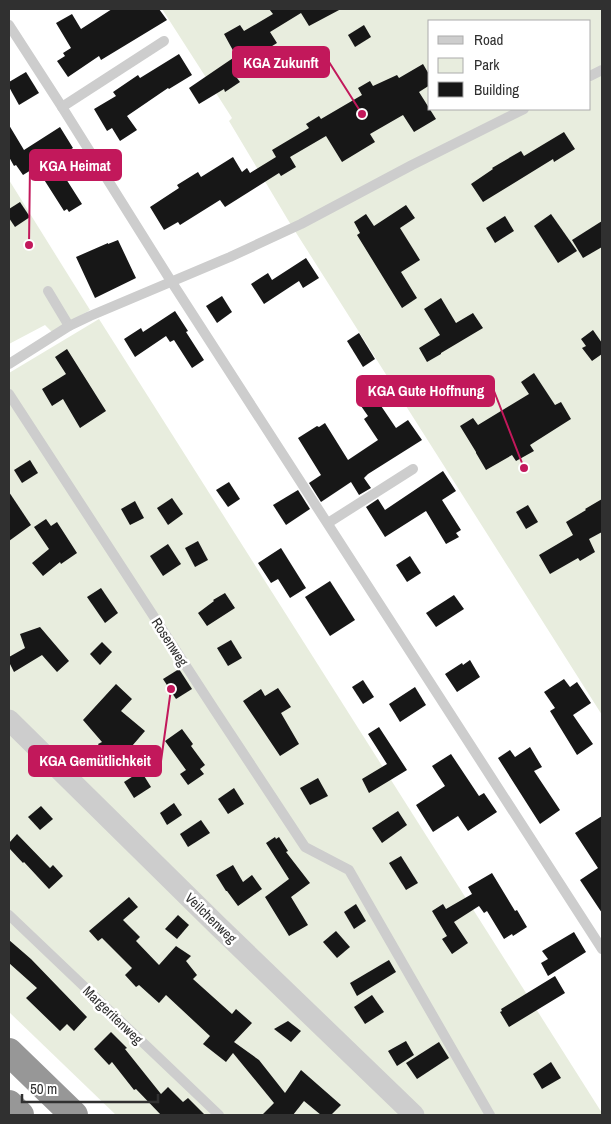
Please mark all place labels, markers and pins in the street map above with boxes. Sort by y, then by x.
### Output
callout: KGA Zukunft [233,47,329,77]
callout: KGA Heimat [30,150,121,180]
callout: KGA Gute Hoffnung [357,376,494,406]
callout: KGA Gemütlichkeit [29,746,161,776]

